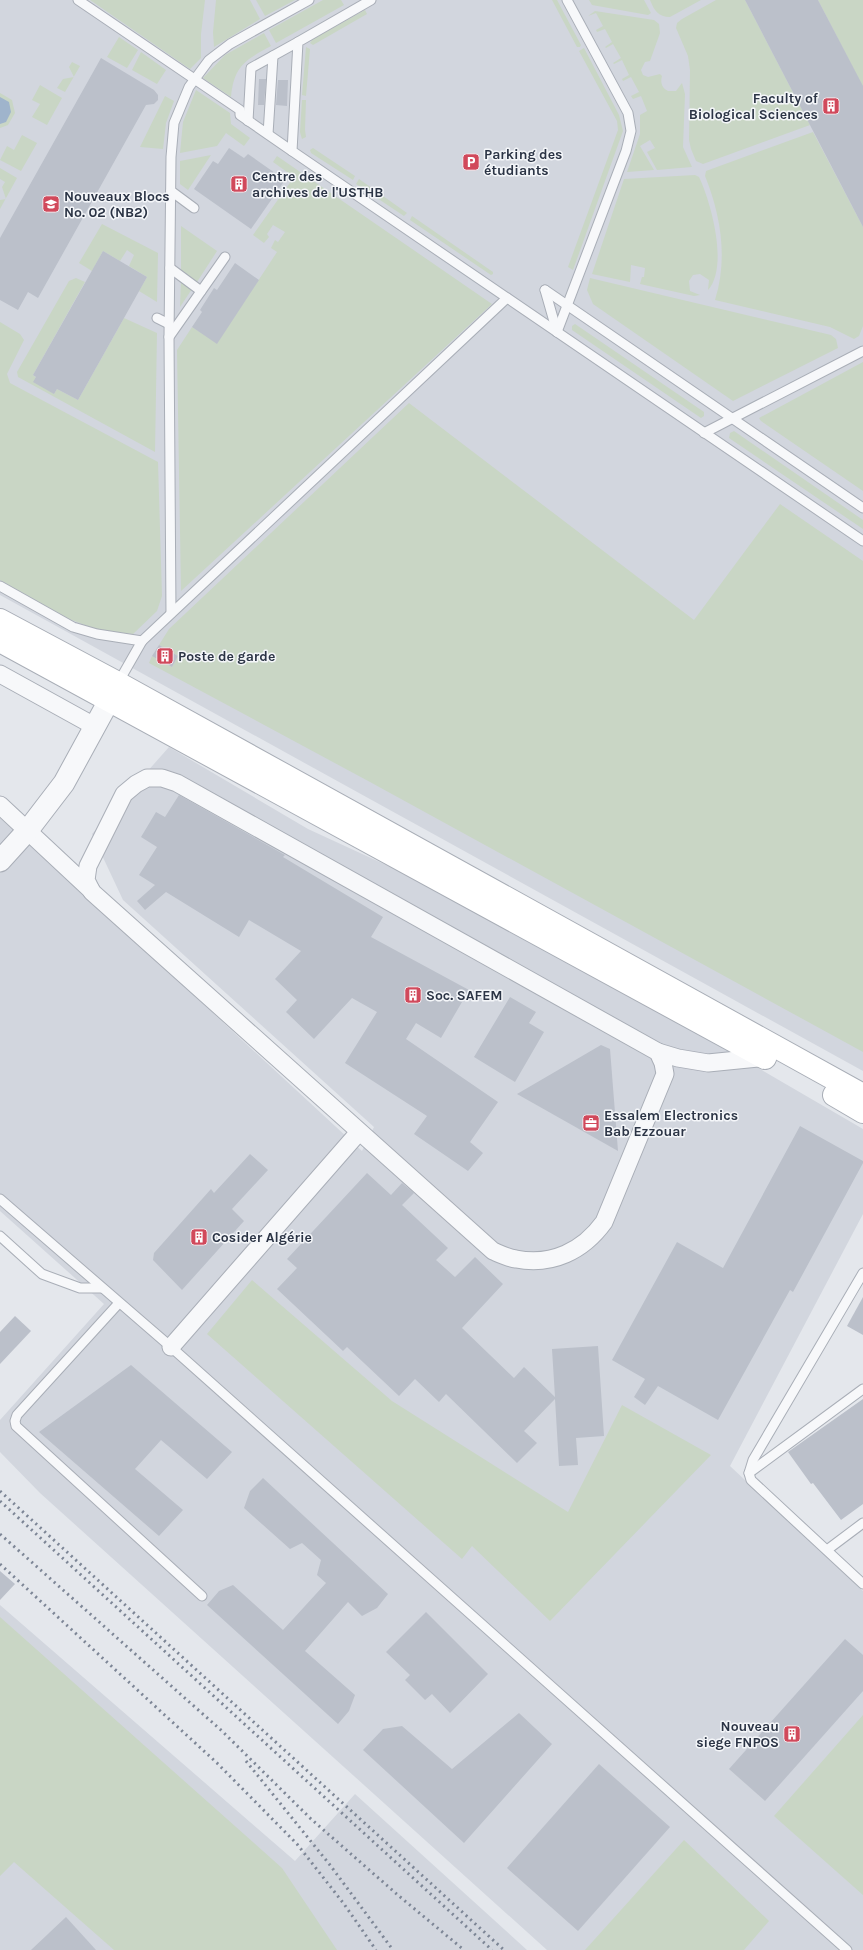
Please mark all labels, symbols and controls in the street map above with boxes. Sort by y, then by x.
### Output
place label: Faculty of Biological Sciences [689,90,819,123]
building icon: Faculty of Biological Sciences [821,96,841,116]
place label: Parking des étudiants [484,146,563,179]
parking icon: Parking des étudiants [461,152,481,172]
place label: Centre des archives de l'USTHB [252,168,383,201]
building icon: Centre des archives de l'USTHB [229,174,249,194]
place label: Nouveaux Blocs No. 02 (NB2) [64,188,170,221]
school or university icon: Nouveaux Blocs No. 02 (NB2) [41,194,61,214]
building icon: Poste de garde [155,646,175,666]
place label: Poste de garde [178,648,275,665]
building icon: Soc. SAFEM [403,985,423,1005]
place label: Soc. SAFEM [426,987,503,1004]
place label: Essalem Electronics Bab Ezzouar [604,1107,738,1140]
office icon: Essalem Electronics Bab Ezzouar [581,1113,601,1133]
building icon: Cosider Algérie [189,1227,209,1247]
place label: Cosider Algérie [212,1229,312,1246]
place label: Nouveau siege FNPOS [696,1718,779,1751]
building icon: Nouveau siege FNPOS [782,1724,802,1744]

